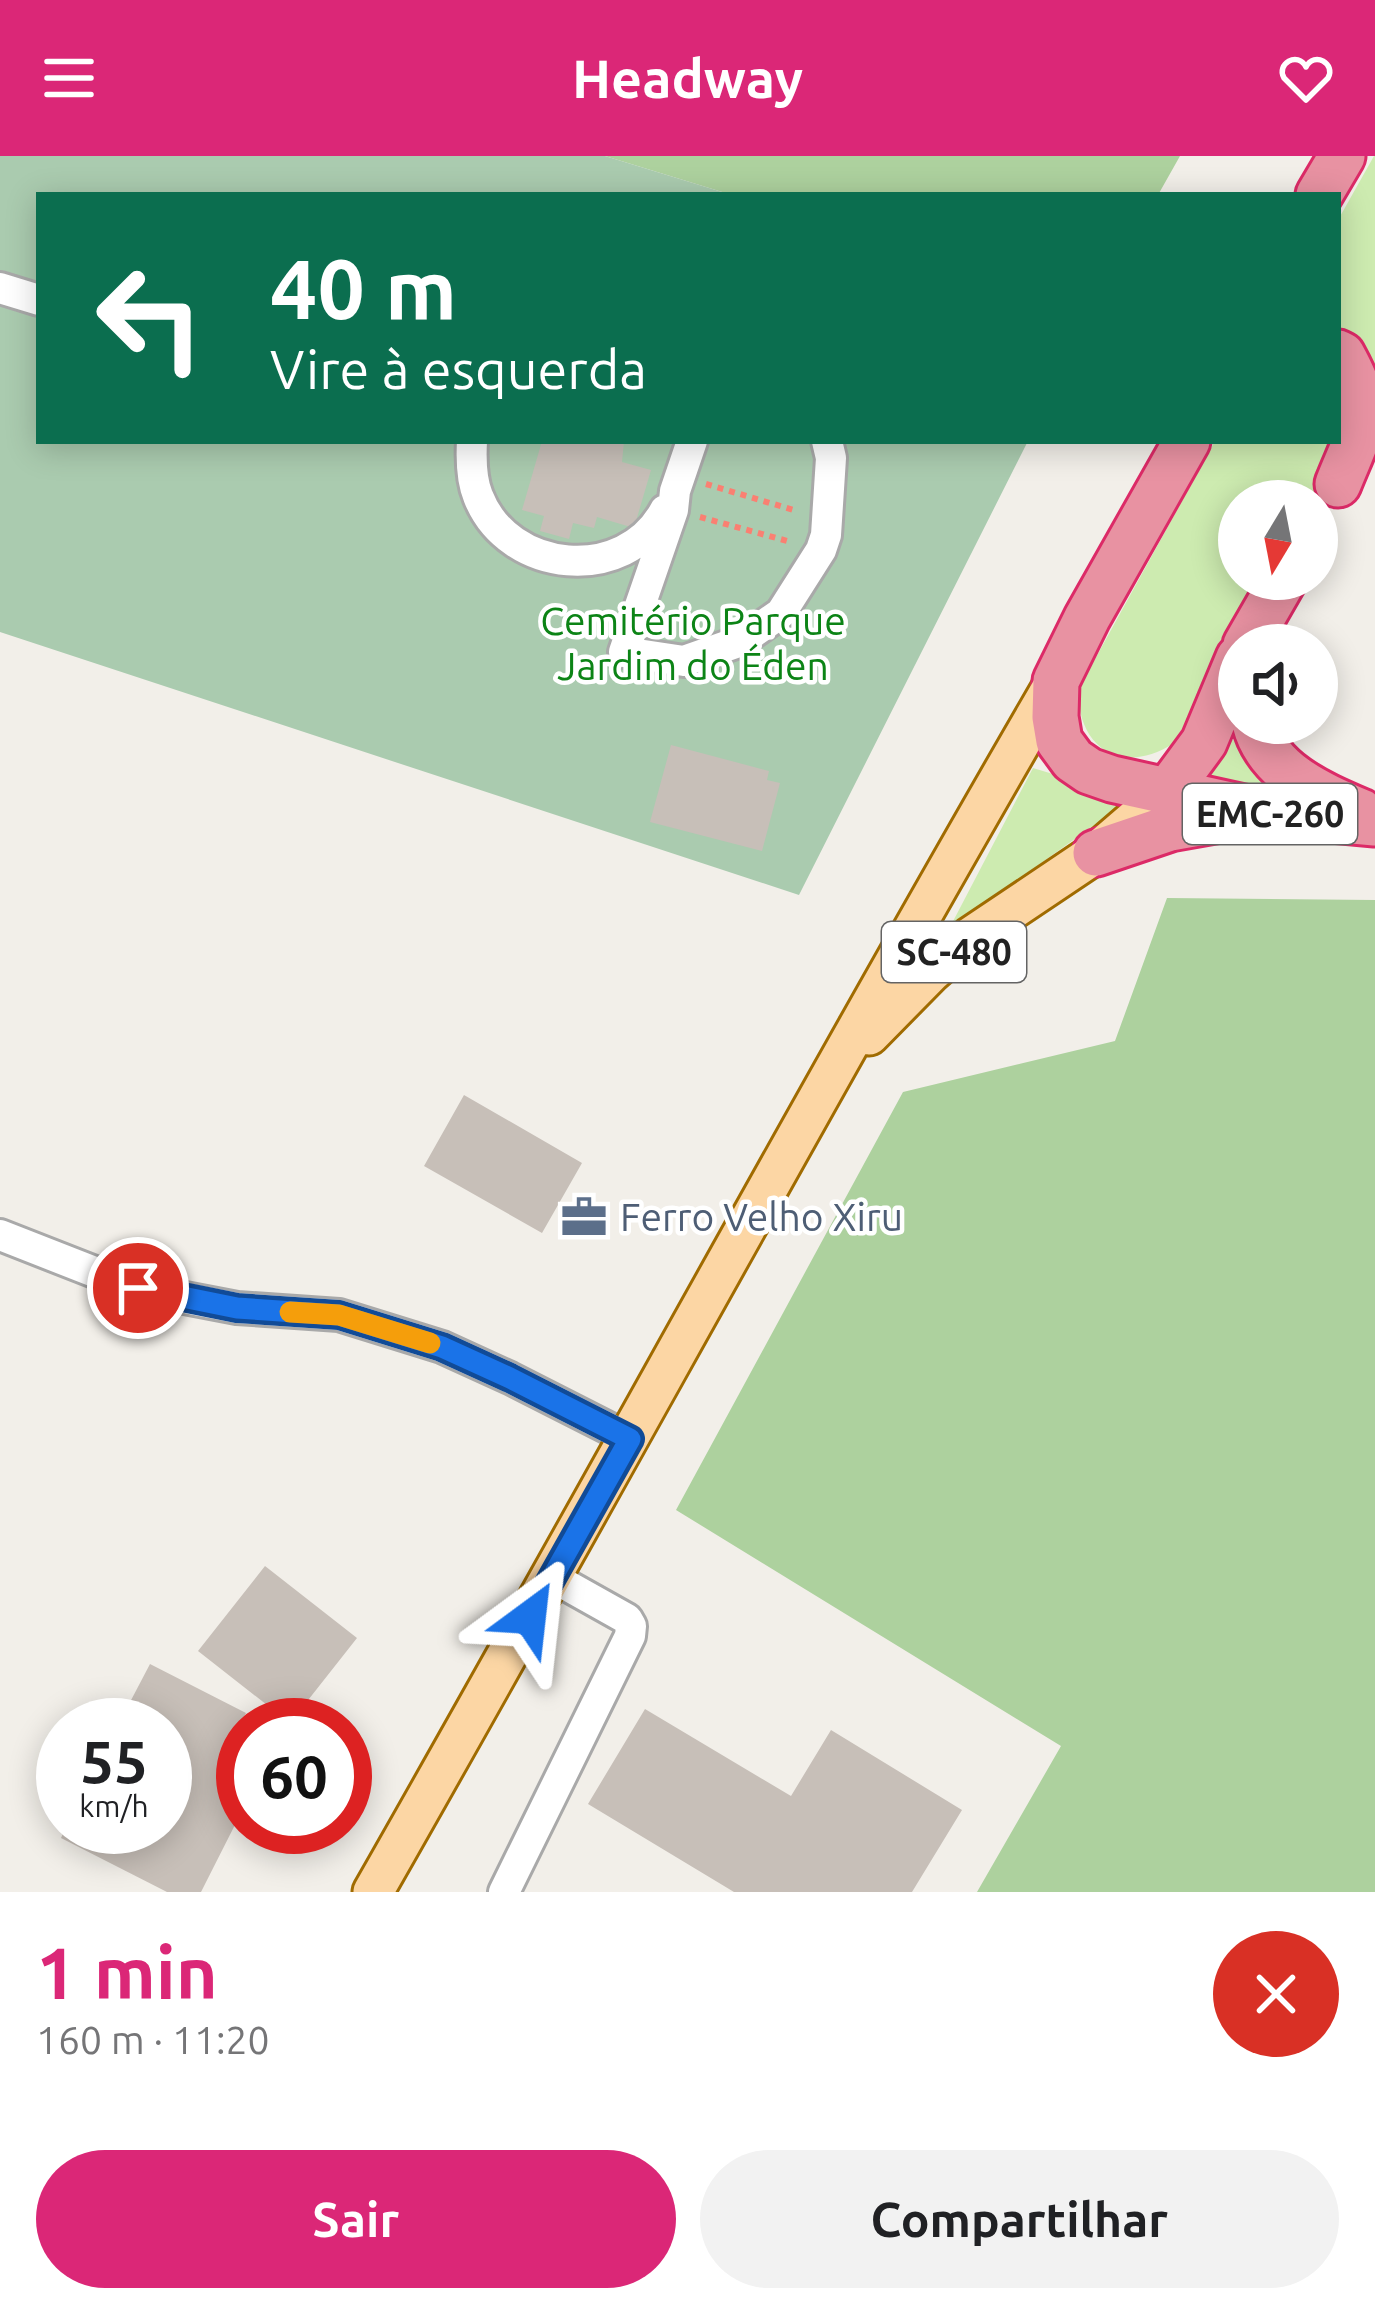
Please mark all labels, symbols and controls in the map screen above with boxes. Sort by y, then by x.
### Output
icon: menu [36,45,102,111]
icon: heart [1273,45,1339,111]
text: Headway [572,48,803,108]
icon: left [72,240,228,396]
text: 40 m [270,241,457,335]
text: Vire à esquerda [270,339,647,399]
north arrow [1218,480,1338,600]
map controls [1218,480,1338,744]
park label: Cemitério Parque Jardim do Éden [540,599,846,687]
button: sound [1218,624,1338,744]
road number: EMC-260 [1183,784,1357,844]
road number: SC-480 [882,922,1026,982]
office icon: Ferro Velho Xiru [559,1192,609,1242]
place label: Ferro Velho Xiru [620,1195,903,1238]
pin [87,1237,189,1339]
icon: arrive [105,1255,171,1321]
position arrow [467,1554,593,1680]
speed limit sign: 60 [216,1698,372,1854]
text: 55 [80,1727,148,1794]
text: km/h [79,1789,149,1823]
button: close [1213,1931,1339,2057]
text: 1 min [36,1932,218,2013]
text: 160 m · 11:20 [36,2018,270,2061]
button: Sair [36,2150,676,2288]
button: Compartilhar [700,2150,1339,2288]

